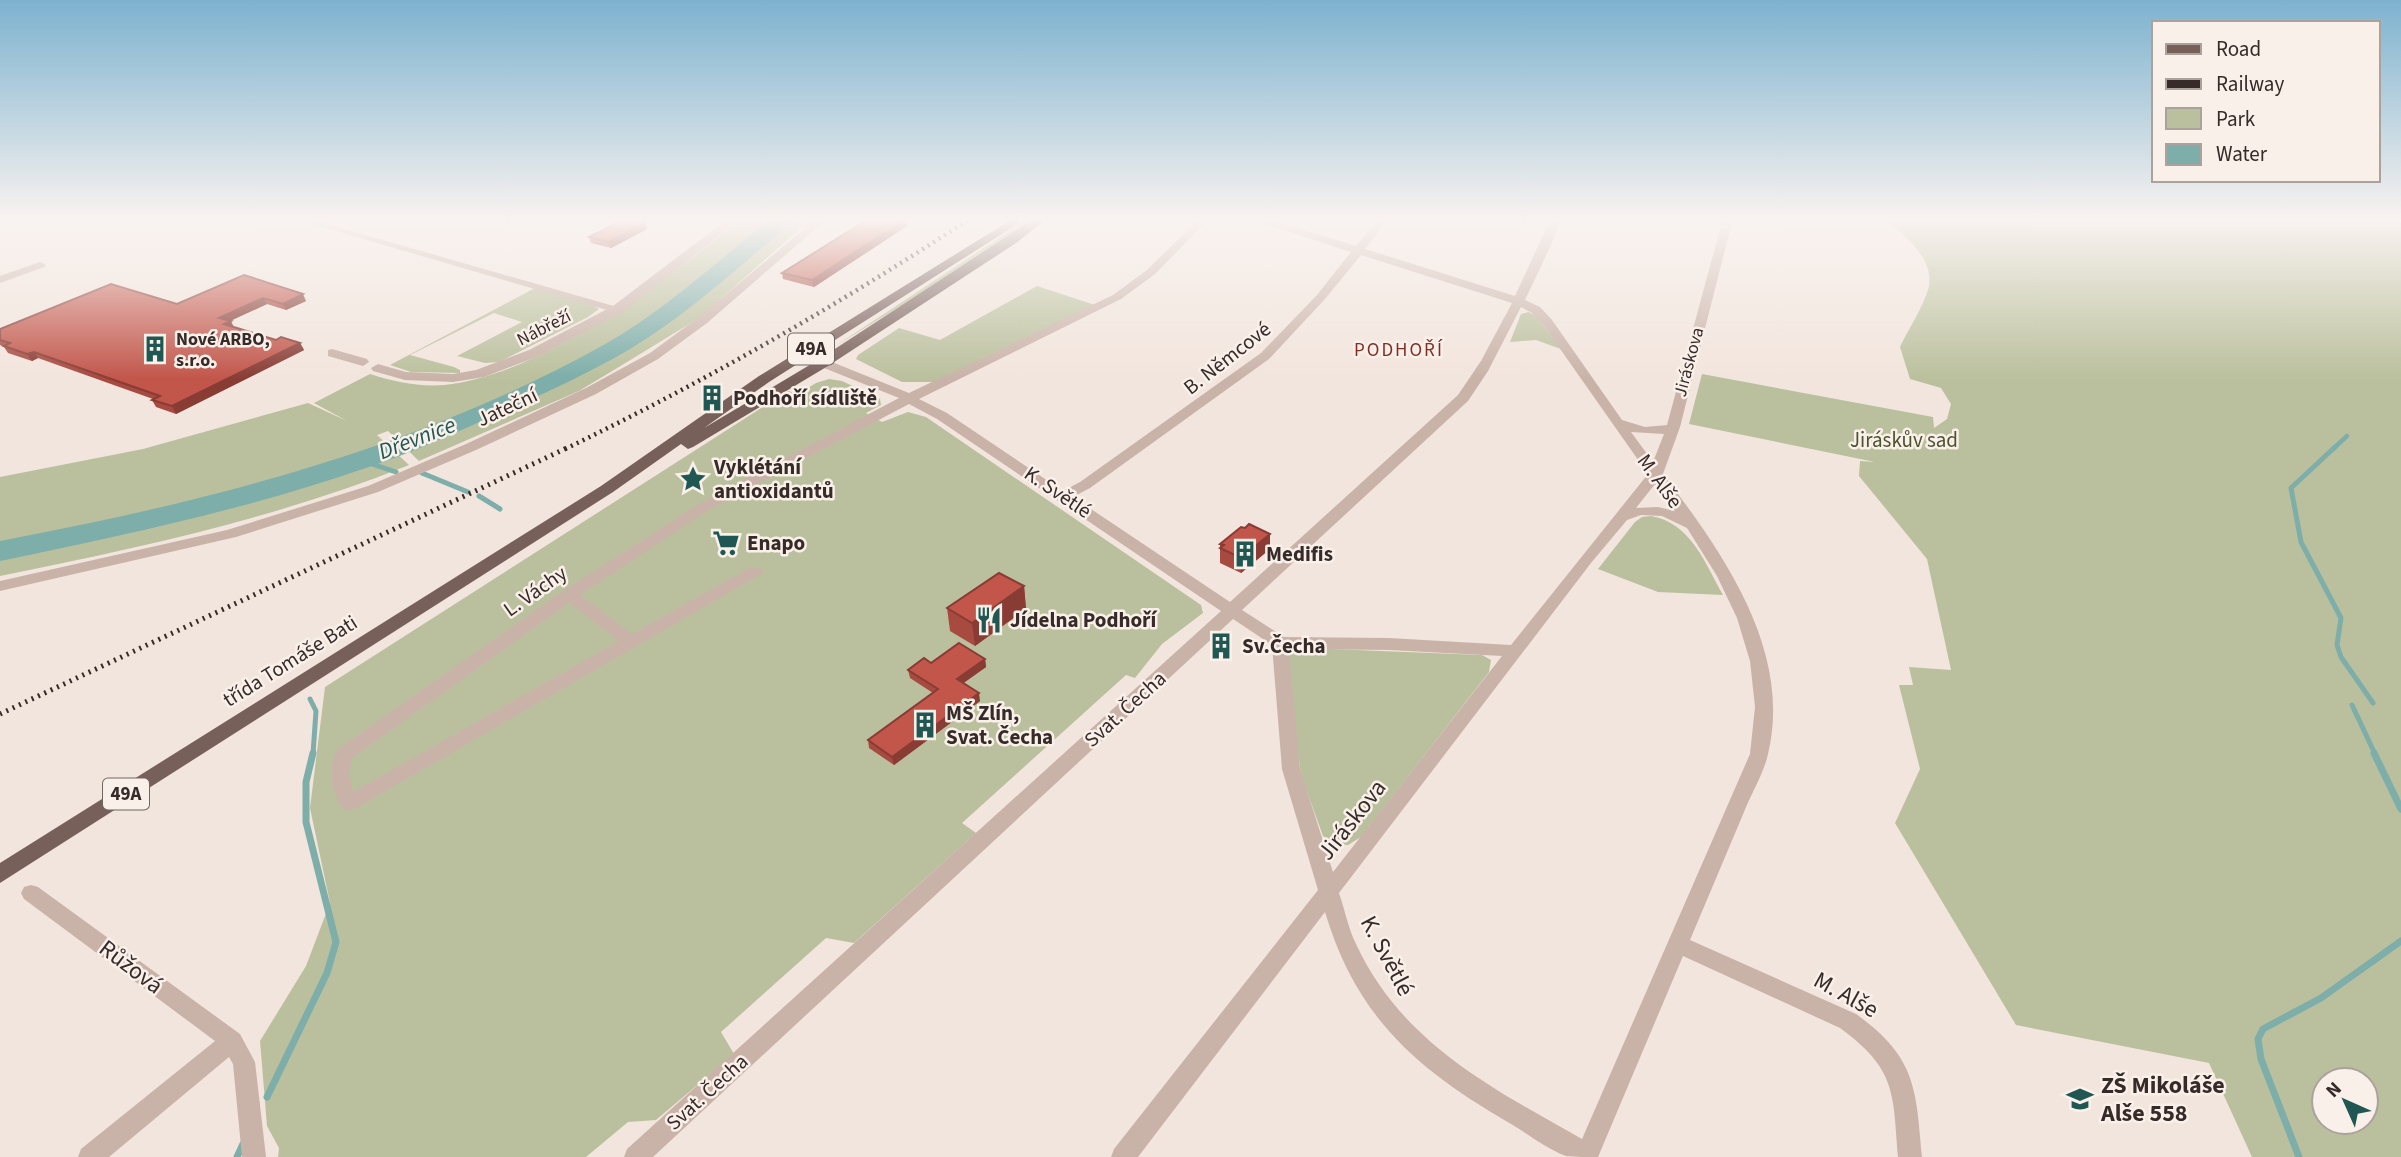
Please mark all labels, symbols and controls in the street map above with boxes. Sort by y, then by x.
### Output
legend [2152,21,2380,182]
text: Road [2216,34,2261,64]
text: Railway [2216,69,2284,99]
text: Park [2216,104,2256,134]
text: Water [2216,139,2268,169]
street label: Nábřeží [513,303,576,352]
street label: B. Němcové [1177,314,1277,402]
street label: Jiráskova [1668,325,1710,399]
place label: Nové ARBO, s.r.o. [176,327,270,373]
building icon: Nové ARBO, s.r.o. [140,334,170,364]
road number: 49A [788,334,834,364]
district label: PODHOŘÍ [1354,337,1444,364]
street label: Jateční [472,380,543,434]
building icon: Podhoří sídliště [697,383,727,413]
place label: Podhoří sídliště [733,383,877,413]
water label: Dřevnice [373,408,461,468]
park label: Jiráskův sad [1850,425,1958,455]
street label: M. Alše [1630,448,1690,514]
place label: Vyklétání antioxidantů [713,452,834,506]
street label: K. Světlé [1018,458,1098,526]
place icon: Vyklétání antioxidantů [678,464,708,494]
supermarket icon: Enapo [711,528,741,558]
place label: Enapo [747,528,805,558]
building icon: Medifis [1230,539,1260,569]
place label: Medifis [1266,539,1333,569]
street label: L. Váchy [497,558,573,624]
restaurant icon: Jídelna Podhoří [974,605,1004,635]
place label: Jídelna Podhoří [1010,605,1157,635]
street label: třída Tomáše Bati [217,608,363,714]
building icon: Sv.Čecha [1206,631,1236,661]
place label: Sv.Čecha [1242,631,1326,661]
street label: Svat. Čecha [1077,664,1173,754]
place label: MŠ Zlín, Svat. Čecha [946,698,1053,752]
building icon: MŠ Zlín, Svat. Čecha [910,710,940,740]
street label: Jiráskova [1309,772,1395,868]
road number: 49A [103,778,149,810]
street label: K. Světlé [1351,910,1423,1002]
street label: Růžová [92,931,170,1003]
street label: M. Alše [1807,963,1885,1027]
street label: Svat. Čecha [659,1047,755,1137]
north arrow [2310,1066,2380,1136]
place label: ZŠ Mikoláše Alše 558 [2100,1068,2225,1131]
text: N [2320,1076,2348,1104]
school or university icon: ZŠ Mikoláše Alše 558 [2065,1084,2095,1114]

